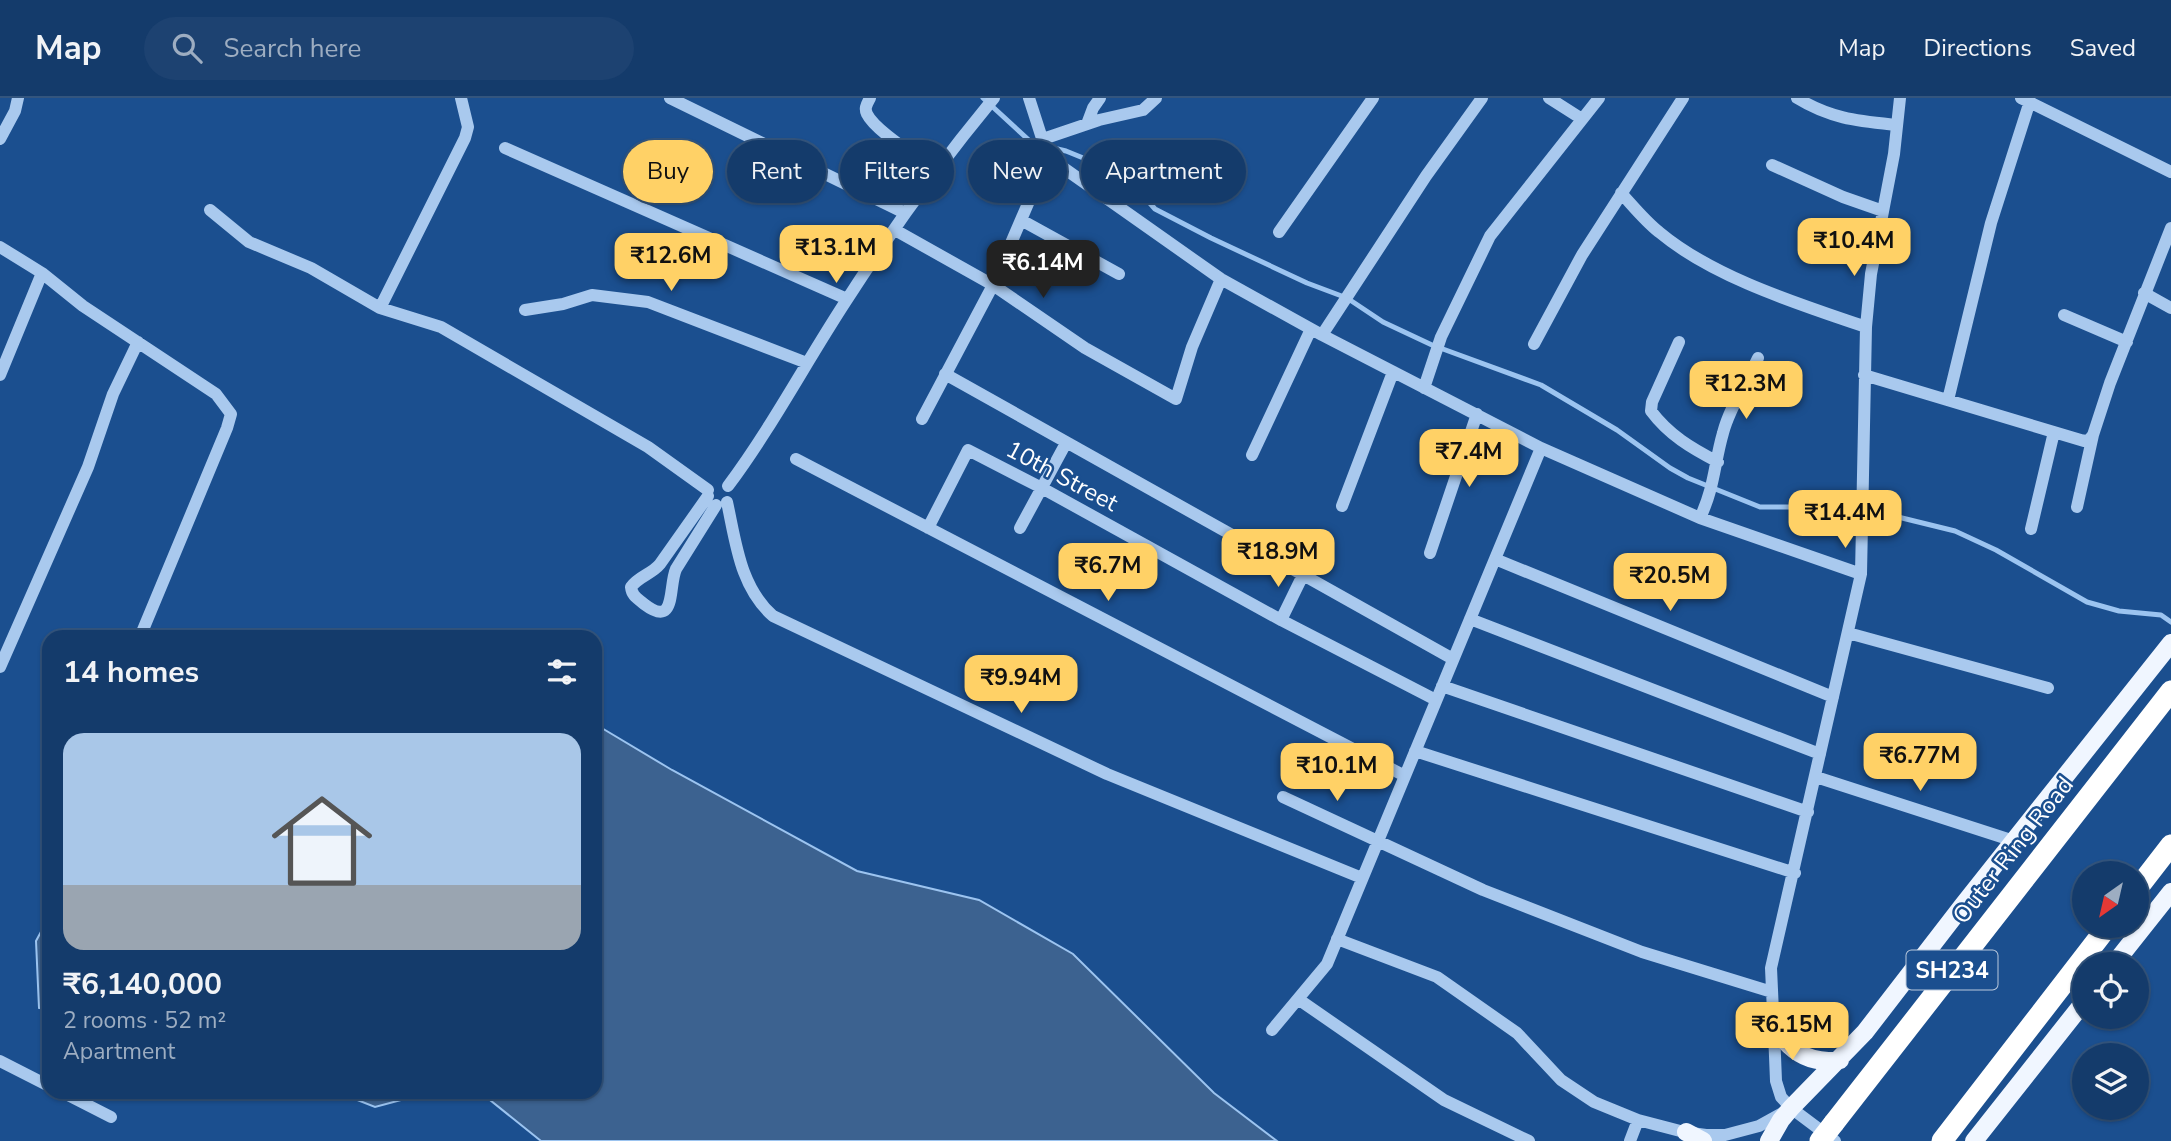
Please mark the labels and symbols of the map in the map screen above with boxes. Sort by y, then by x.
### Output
pin: ₹10.4M [1797,218,1911,278]
pin: ₹13.1M [779,226,893,285]
pin: ₹12.6M [614,234,728,293]
pin: ₹6.14M [986,240,1100,300]
pin: ₹12.3M [1689,362,1803,421]
pin: ₹7.4M [1420,430,1518,489]
street label: 10th Street [1000,433,1124,519]
pin: ₹14.4M [1788,490,1902,550]
pin: ₹18.9M [1221,530,1335,589]
pin: ₹6.7M [1059,544,1157,603]
pin: ₹20.5M [1613,554,1727,613]
pin: ₹9.94M [964,656,1078,715]
pin: ₹6.77M [1863,734,1977,793]
pin: ₹10.1M [1280,744,1394,803]
street label: Outer Ring Road [1945,770,2081,930]
north arrow [2072,861,2149,938]
road number: SH234 [1906,950,1997,990]
pin: ₹6.15M [1735,1002,1849,1062]

